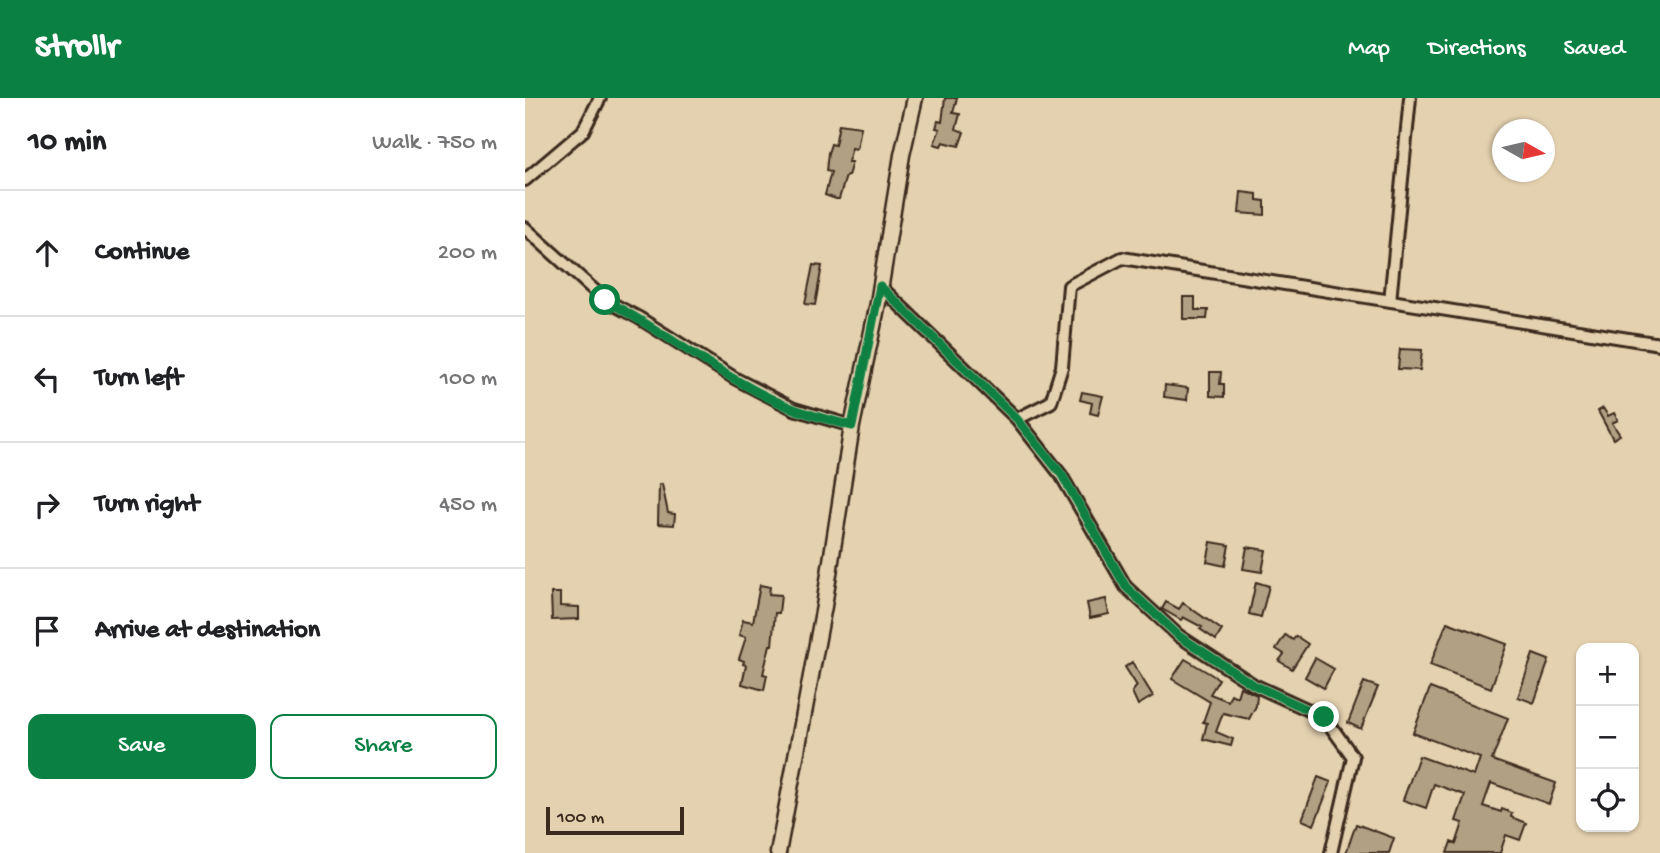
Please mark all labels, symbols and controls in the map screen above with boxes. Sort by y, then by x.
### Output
text: Strollr [35,30,119,68]
text: Map [1348,35,1390,64]
text: Directions [1428,35,1526,64]
text: Saved [1564,35,1625,64]
north arrow [1492,119,1555,182]
text: 10 min [28,126,106,161]
text: Walk · 750 m [372,130,497,157]
icon: ahead [28,234,66,272]
text: Continue [95,238,189,269]
text: 200 m [438,240,497,267]
route start [589,284,620,315]
icon: left [28,360,66,398]
text: Turn left [95,364,183,395]
text: 100 m [440,366,497,393]
icon: right [28,486,66,524]
text: Turn right [95,490,199,521]
text: 450 m [439,492,497,519]
icon: arrive [28,612,66,650]
text: Arrive at destination [95,616,320,647]
map controls [1576,643,1639,832]
button: + [1576,643,1639,706]
route end [1308,701,1339,732]
button: − [1576,706,1639,769]
button: Save [28,714,256,779]
button: Share [270,714,497,779]
button: locate [1576,769,1639,832]
scale bar [546,804,684,836]
text: 100 m [557,807,604,830]

